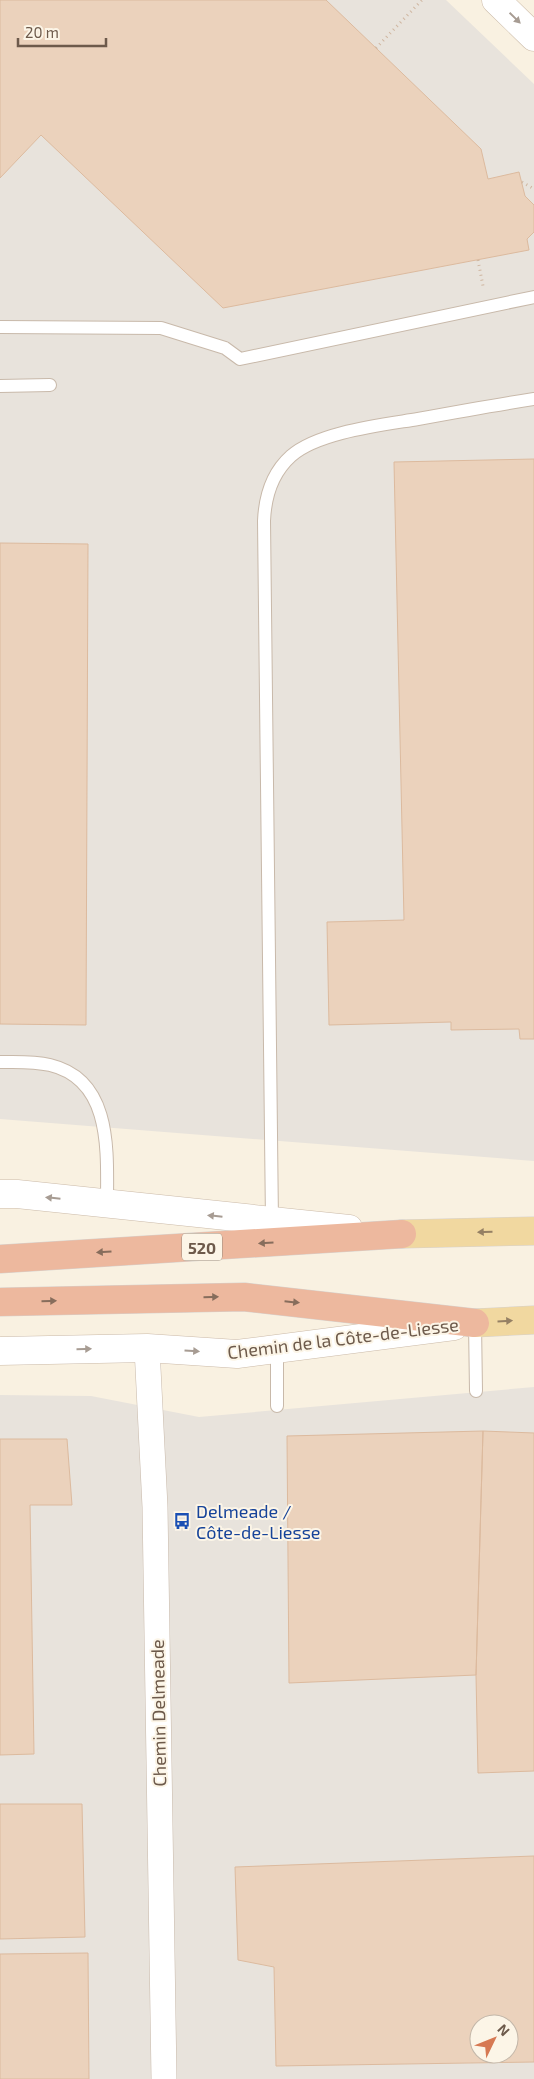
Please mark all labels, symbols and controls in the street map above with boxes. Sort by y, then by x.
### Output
one-way arrow [509,12,521,24]
scale bar [18,15,105,47]
text: 20 m [25,23,59,41]
one-way arrow [45,1194,61,1202]
one-way arrow [206,1211,222,1219]
one-way arrow [477,1228,493,1236]
road number: 520 [182,1234,222,1260]
one-way arrow [258,1239,274,1247]
one-way arrow [96,1249,112,1257]
one-way arrow [203,1293,219,1301]
one-way arrow [41,1297,57,1305]
one-way arrow [285,1298,301,1306]
street label: Chemin de la Côte-de-Liesse [226,1313,460,1363]
one-way arrow [497,1317,513,1325]
one-way arrow [76,1345,92,1353]
one-way arrow [184,1347,200,1355]
place label: Delmeade / Côte-de-Liesse [196,1500,320,1543]
bus stop icon: Delmeade / Côte-de-Liesse [172,1511,192,1531]
street label: Chemin Delmeade [146,1639,170,1787]
north arrow [469,2014,519,2064]
text: N [494,2020,514,2039]

